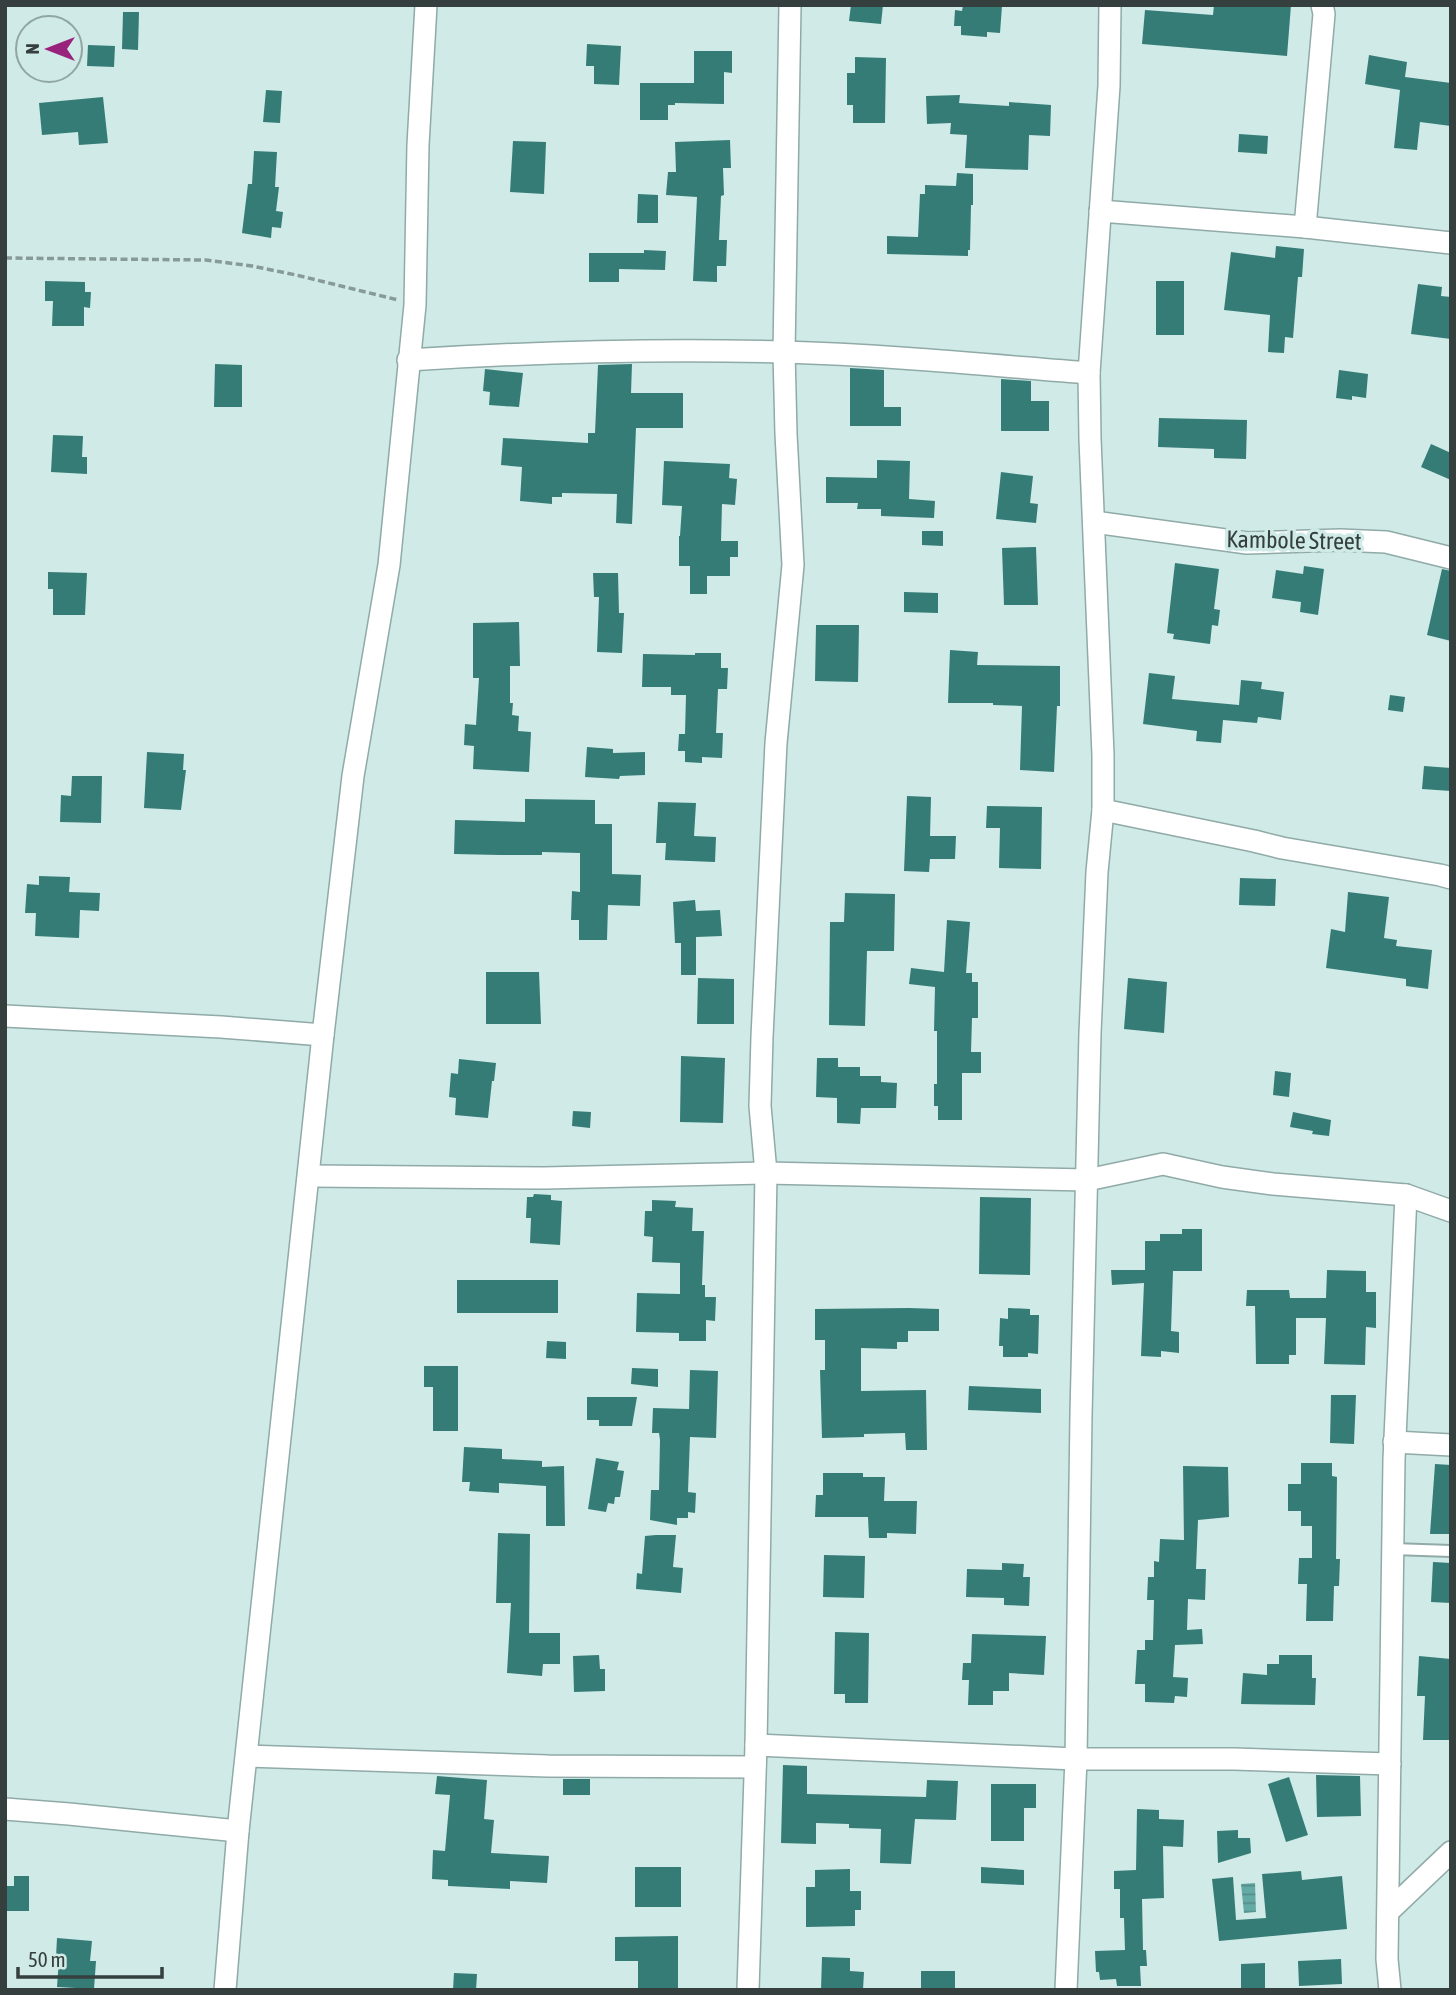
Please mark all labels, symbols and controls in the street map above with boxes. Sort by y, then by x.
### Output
north arrow [14,14,84,84]
text: N [21,43,43,55]
street label: Kambole Street [1226,525,1362,555]
scale bar [18,1936,161,1980]
text: 50 m [28,1947,66,1971]

